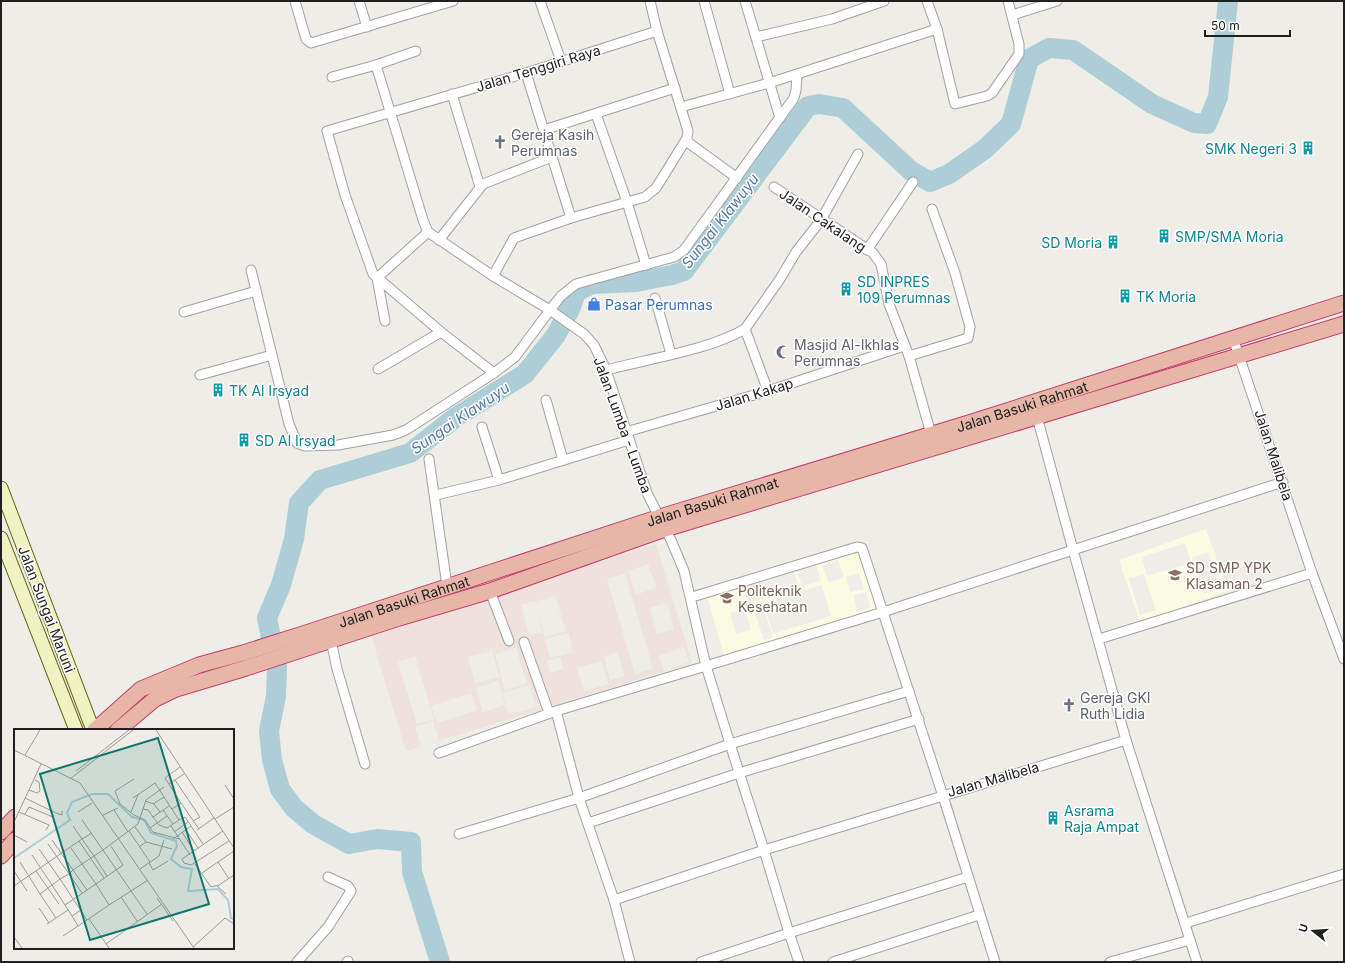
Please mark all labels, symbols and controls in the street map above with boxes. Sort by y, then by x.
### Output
scale bar [1205,12,1290,38]
text: 50 m [1211,18,1240,33]
street label: Jalan Tenggiri Raya [474,41,602,95]
place label: Gereja Kasih Perumnas [511,126,594,159]
church icon: Gereja Kasih Perumnas [492,134,508,150]
place label: SMK Negeri 3 [1205,140,1297,157]
building icon: SMK Negeri 3 [1300,140,1316,156]
water label: Sungai Klawuyu [677,170,763,272]
street label: Jalan Cakalang [776,185,870,255]
building icon: SMP/SMA Moria [1156,228,1172,244]
place label: SMP/SMA Moria [1175,228,1284,245]
place label: SD Moria [1041,234,1102,251]
building icon: SD Moria [1105,234,1121,250]
place label: SD INPRES 109 Perumnas [857,273,951,306]
building icon: SD INPRES 109 Perumnas [838,281,854,297]
building icon: TK Moria [1117,288,1133,304]
place label: TK Moria [1136,288,1196,305]
shop icon: Pasar Perumnas [586,296,602,312]
place label: Pasar Perumnas [605,296,713,313]
place label: Masjid Al-Ikhlas Perumnas [794,336,899,369]
mosque icon: Masjid Al-Ikhlas Perumnas [775,344,791,360]
street label: Jalan Lumba - Lumba [590,355,656,495]
street label: Jalan Kakap [713,374,795,414]
street label: Jalan Basuki Rahmat [954,377,1090,435]
water label: Sungai Klawuyu [407,378,513,458]
building icon: TK Al Irsyad [210,382,226,398]
place label: TK Al Irsyad [229,382,309,399]
street label: Jalan Malibela [1251,407,1297,503]
building icon: SD Al Irsyad [236,432,252,448]
place label: SD Al Irsyad [255,432,336,449]
street label: Jalan Basuki Rahmat [644,473,780,529]
street label: Jalan Sungai Maruni [15,543,79,675]
place label: SD SMP YPK Klasaman 2 [1186,559,1272,592]
school or university icon: SD SMP YPK Klasaman 2 [1167,567,1183,583]
street label: Jalan Basuki Rahmat [336,571,472,630]
place label: Politeknik Kesehatan [738,582,808,615]
school or university icon: Politeknik Kesehatan [719,590,735,606]
place label: Gereja GKI Ruth Lidia [1080,689,1151,722]
church icon: Gereja GKI Ruth Lidia [1061,697,1077,713]
inset map [14,729,234,949]
street label: Jalan Malibela [945,758,1041,800]
place label: Asrama Raja Ampat [1064,802,1139,835]
building icon: Asrama Raja Ampat [1045,810,1061,826]
north arrow [1293,911,1333,951]
text: U [1296,922,1311,934]

